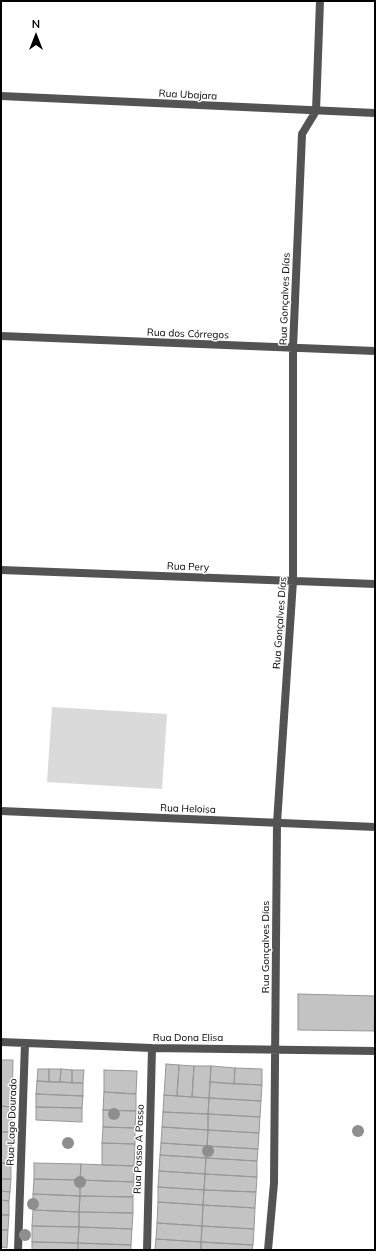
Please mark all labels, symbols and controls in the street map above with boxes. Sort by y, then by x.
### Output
north arrow [16,16,56,56]
text: N [32,17,40,31]
street label: Rua Ubajara [158,87,218,103]
street label: Rua Gonçalves Días [277,253,293,345]
street label: Rua dos Córregos [147,327,229,341]
street label: Rua Pery [167,560,209,574]
street label: Rua Gonçalves Días [271,576,289,670]
street label: Rua Heloisa [160,802,216,816]
street label: Rua Gonçalves Días [260,901,272,993]
street label: Rua Dona Elisa [153,1032,223,1044]
street label: Rua Lago Dourado [4,1078,20,1166]
street label: Rua Passo A Passo [131,1104,147,1194]

